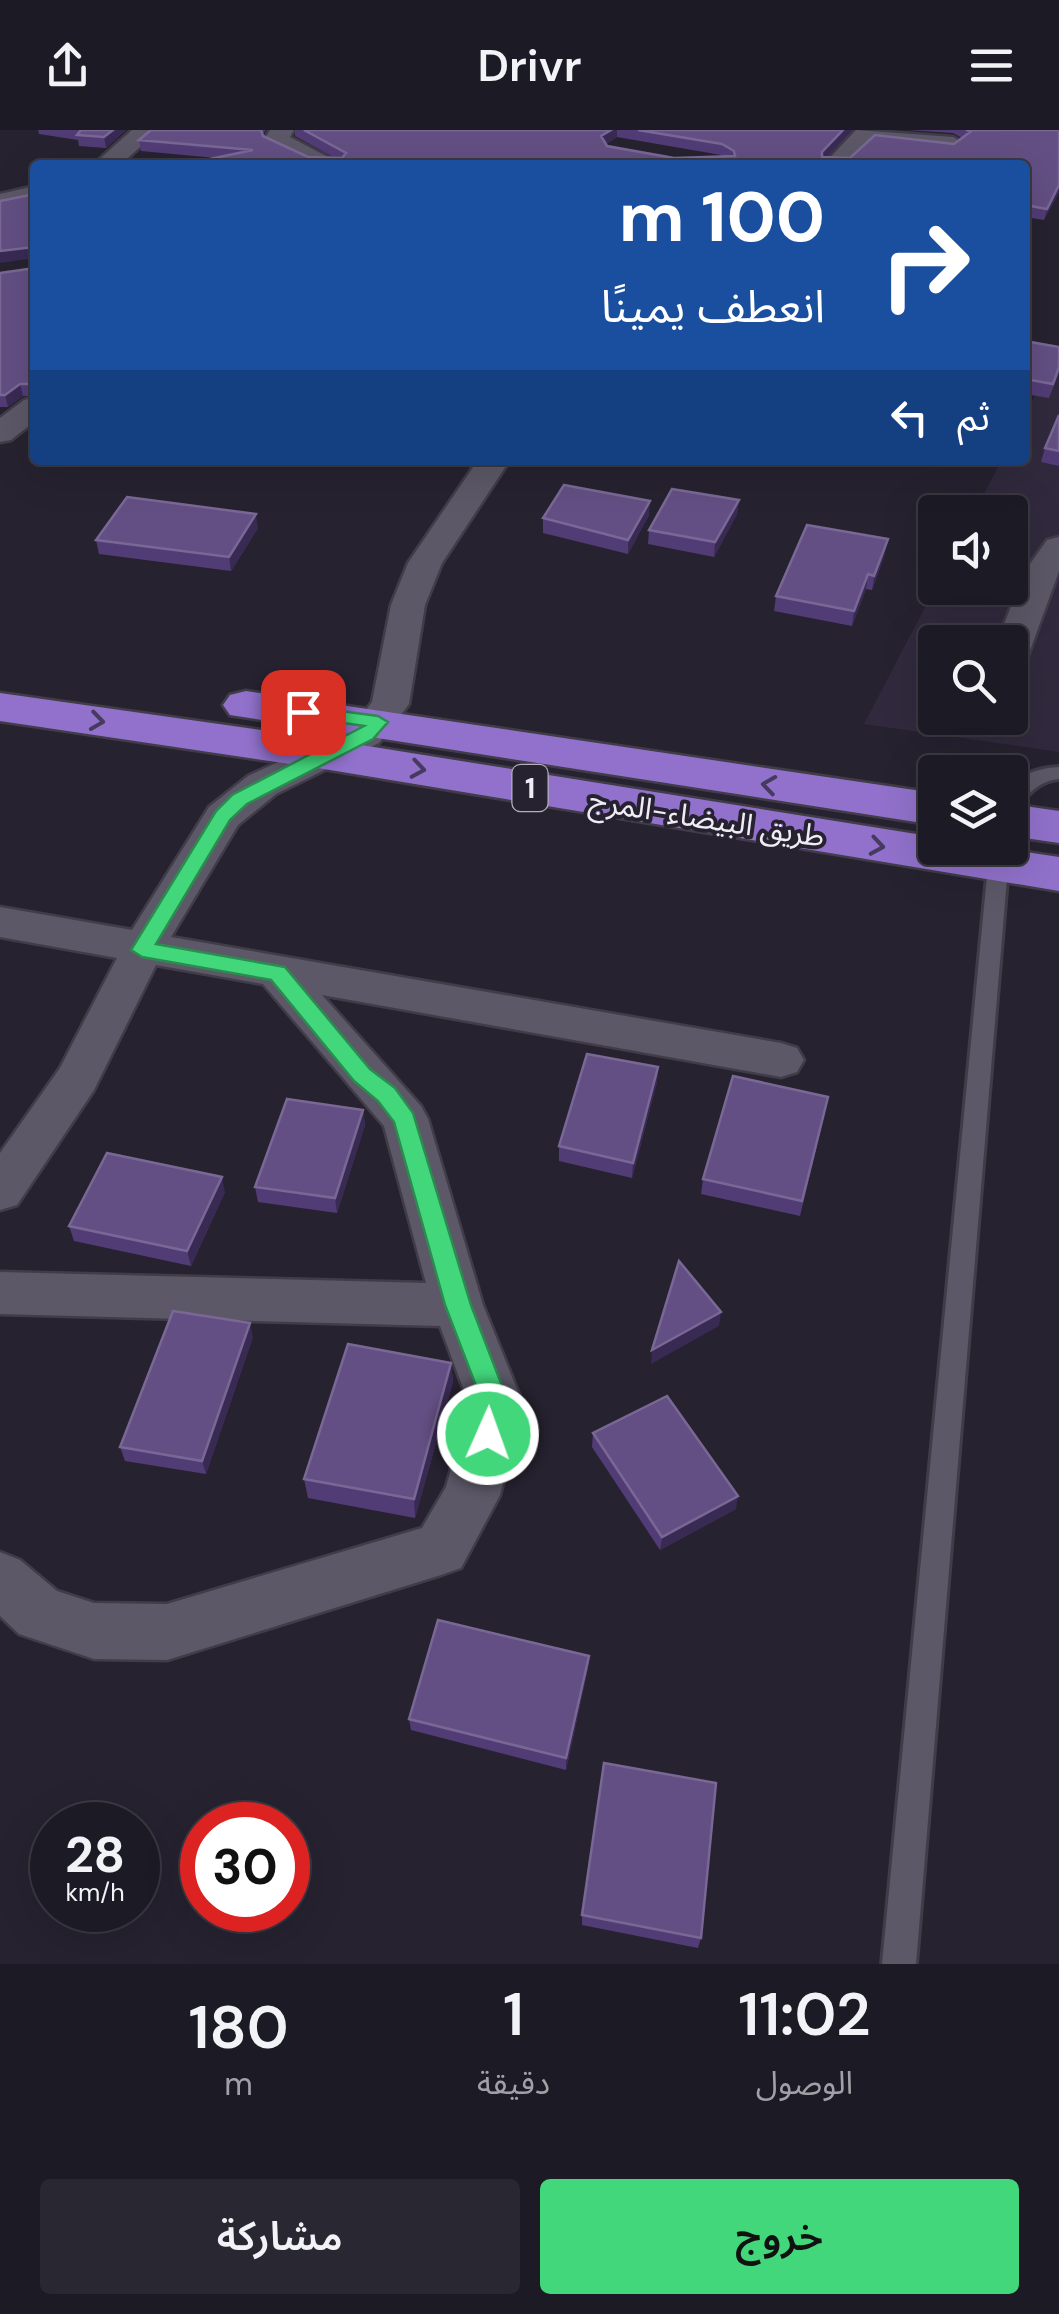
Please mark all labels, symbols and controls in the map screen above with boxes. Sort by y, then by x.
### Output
text: Drivr [477,36,582,95]
icon: share [40,38,95,93]
icon: menu [964,38,1019,93]
text: 100 m [619,172,825,263]
icon: right [860,200,990,330]
text: انعطف يمينًا [601,277,825,336]
icon: left [882,390,937,445]
text: ثم [957,392,990,442]
map controls [918,495,1028,865]
button: sound [918,495,1028,605]
button: search [918,625,1028,735]
pin [261,670,346,755]
icon: arrive [276,685,331,740]
one-way arrow [88,710,105,731]
button: layers [918,755,1028,865]
one-way arrow [410,758,426,779]
road number: 1 [512,765,548,811]
one-way arrow [761,775,778,796]
street label: طريق البيضاء-المرج [586,780,828,859]
one-way arrow [868,835,885,856]
position arrow [436,1382,540,1486]
speed limit sign: 30 [180,1802,310,1932]
text: 28 [65,1822,125,1888]
text: km/h [65,1876,125,1909]
text: 1 [503,1975,524,2054]
text: 11:02 [738,1975,871,2054]
text: 180 [188,1988,289,2067]
text: دقيقة [477,2062,550,2104]
text: الوصول [756,2062,853,2104]
text: m [224,2063,253,2105]
button: مشاركة [40,2179,520,2294]
button: خروج [540,2179,1019,2294]

